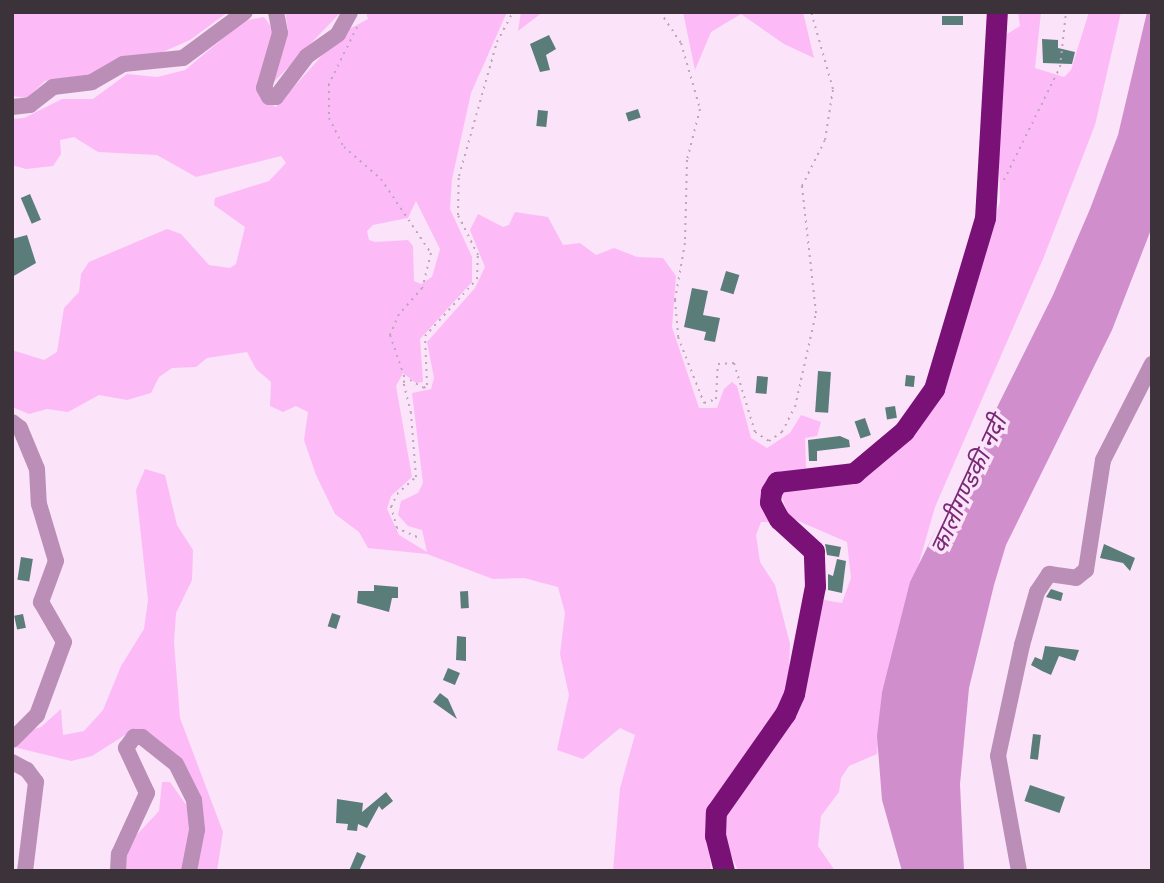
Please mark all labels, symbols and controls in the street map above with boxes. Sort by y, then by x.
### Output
water label: कालीगण्डकी नदी [925,412,1013,558]

